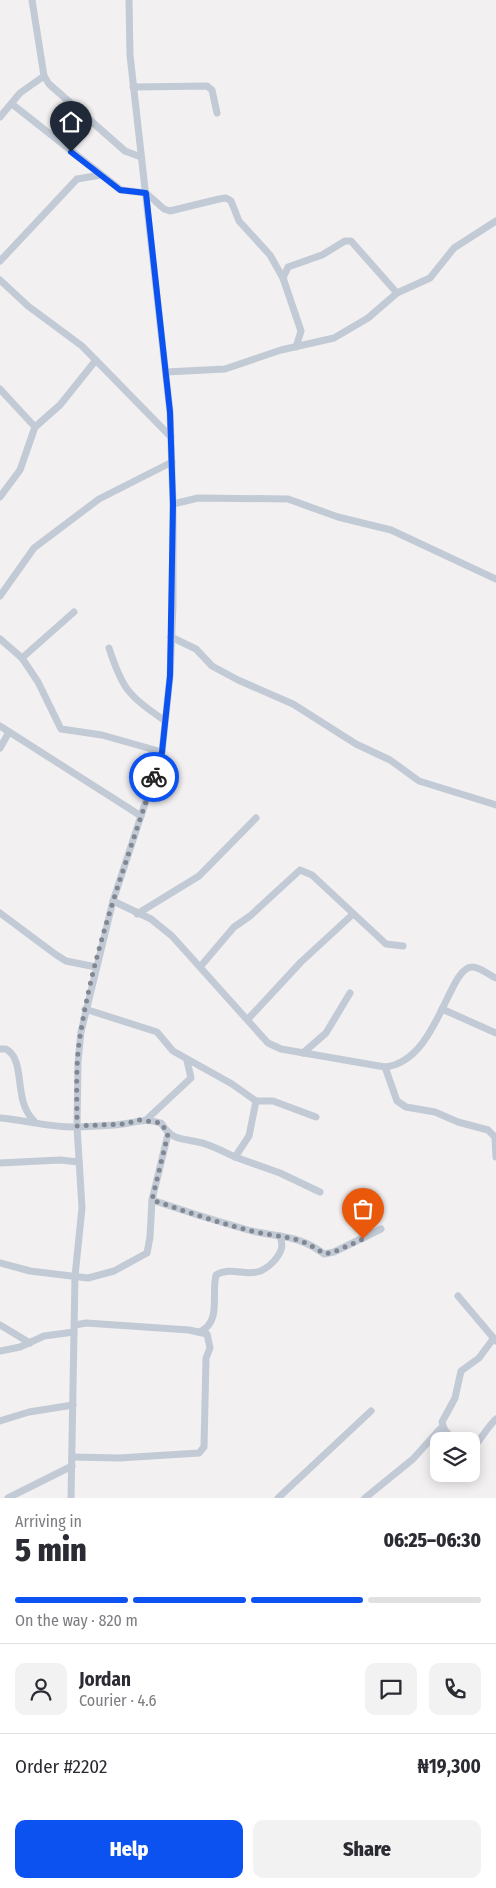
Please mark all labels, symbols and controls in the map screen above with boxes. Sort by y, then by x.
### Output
pin [50,101,92,152]
icon: home [57,108,85,136]
courier [129,752,179,802]
icon: bike [140,763,168,791]
pin [342,1188,384,1239]
icon: bag [349,1195,377,1223]
map controls [430,1432,480,1482]
button: layers [430,1432,480,1482]
text: Arriving in [15,1512,82,1531]
text: 06:25–06:30 [383,1529,481,1552]
text: 5 min [15,1531,87,1569]
text: On the way · 820 m [15,1611,138,1630]
button: person [15,1663,67,1715]
button: chat [365,1663,417,1715]
button: phone [429,1663,481,1715]
text: Jordan [79,1668,131,1691]
text: Courier · 4.6 [79,1691,157,1710]
text: Order #2202 [15,1755,107,1778]
text: ₦19,300 [418,1755,481,1778]
button: Help [15,1820,243,1878]
button: Share [253,1820,481,1878]

